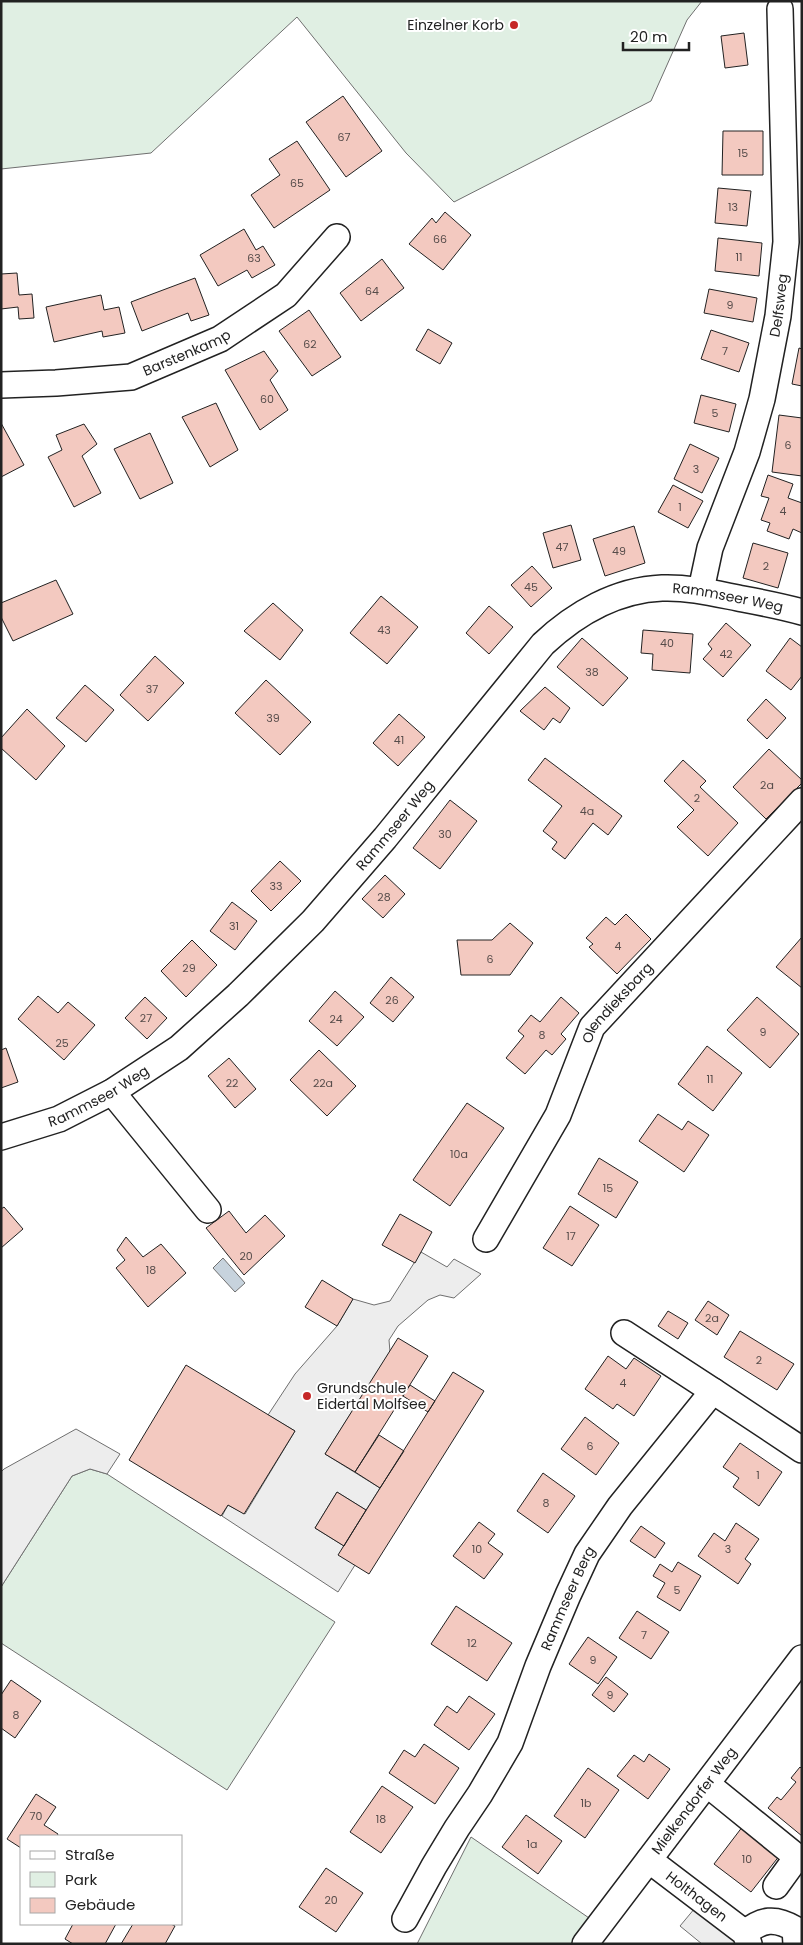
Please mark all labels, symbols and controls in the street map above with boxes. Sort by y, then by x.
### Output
place label: Einzelner Korb [407,15,504,35]
marker: Einzelner Korb [508,19,520,31]
scale bar [623,20,689,52]
text: 20 m [630,26,668,47]
house number: 67 [338,129,351,145]
house number: 15 [738,145,748,161]
house number: 65 [290,175,304,191]
house number: 13 [728,199,738,215]
house number: 66 [433,231,447,247]
house number: 11 [735,249,743,265]
house number: 63 [247,250,261,266]
street label: Delfsweg [764,273,792,339]
house number: 64 [365,283,379,299]
house number: 9 [727,297,734,313]
street label: Barstenkamp [140,325,235,381]
house number: 62 [303,336,317,352]
house number: 7 [722,343,728,359]
house number: 60 [260,391,274,407]
house number: 5 [712,405,719,421]
house number: 6 [785,437,792,453]
house number: 3 [693,461,699,477]
house number: 1 [678,499,682,515]
house number: 4 [780,503,787,519]
house number: 47 [556,539,568,555]
house number: 49 [612,543,626,559]
house number: 2 [763,558,769,574]
street label: Rammseer Weg [672,578,785,617]
house number: 45 [524,579,538,595]
house number: 43 [377,622,391,638]
house number: 40 [660,635,674,651]
house number: 42 [719,646,733,662]
house number: 38 [585,664,599,680]
house number: 37 [146,681,158,697]
house number: 39 [266,710,280,726]
house number: 41 [394,732,404,748]
street label: Rammseer Weg [351,776,438,875]
house number: 2a [760,777,774,793]
house number: 2 [694,790,700,806]
house number: 4a [580,803,594,819]
house number: 30 [438,826,452,842]
house number: 33 [270,878,282,894]
house number: 28 [377,889,391,905]
house number: 31 [229,918,239,934]
house number: 4 [615,938,622,954]
house number: 6 [487,951,494,967]
street label: Olendieksbarg [577,958,657,1046]
house number: 29 [182,960,196,976]
house number: 26 [385,992,399,1008]
house number: 27 [140,1010,152,1026]
house number: 24 [329,1011,343,1027]
house number: 9 [760,1024,767,1040]
house number: 8 [539,1027,546,1043]
house number: 25 [55,1035,69,1051]
street label: Rammseer Weg [46,1061,153,1132]
house number: 11 [706,1071,714,1087]
house number: 22 [226,1075,238,1091]
house number: 22a [313,1075,333,1091]
house number: 10a [450,1146,468,1162]
house number: 15 [603,1180,613,1196]
house number: 17 [566,1228,576,1244]
house number: 20 [239,1248,253,1264]
house number: 18 [146,1262,156,1278]
house number: 2a [705,1310,719,1326]
house number: 2 [756,1352,762,1368]
house number: 4 [620,1375,627,1391]
place label: Grundschule Eidertal Molfsee [317,1378,427,1414]
marker: Grundschule Eidertal Molfsee [301,1390,313,1402]
house number: 6 [587,1438,594,1454]
house number: 1 [756,1467,760,1483]
house number: 8 [543,1495,550,1511]
house number: 10 [472,1541,482,1557]
house number: 3 [725,1541,731,1557]
street label: Rammseer Berg [536,1542,600,1654]
house number: 5 [674,1582,681,1598]
house number: 7 [641,1627,647,1643]
house number: 12 [467,1635,477,1651]
house number: 9 [590,1652,597,1668]
house number: 9 [607,1687,614,1703]
house number: 8 [13,1707,20,1723]
street label: Mielkendorfer Weg [646,1743,741,1859]
house number: 1b [581,1795,591,1811]
house number: 70 [30,1808,43,1824]
house number: 18 [376,1811,386,1827]
legend [20,1835,182,1925]
house number: 1a [527,1836,537,1852]
text: Straße [65,1844,115,1865]
house number: 10 [742,1851,752,1867]
street label: Holthagen [662,1866,732,1926]
text: Park [65,1869,97,1890]
house number: 20 [324,1892,338,1908]
text: Gebäude [65,1894,135,1915]

